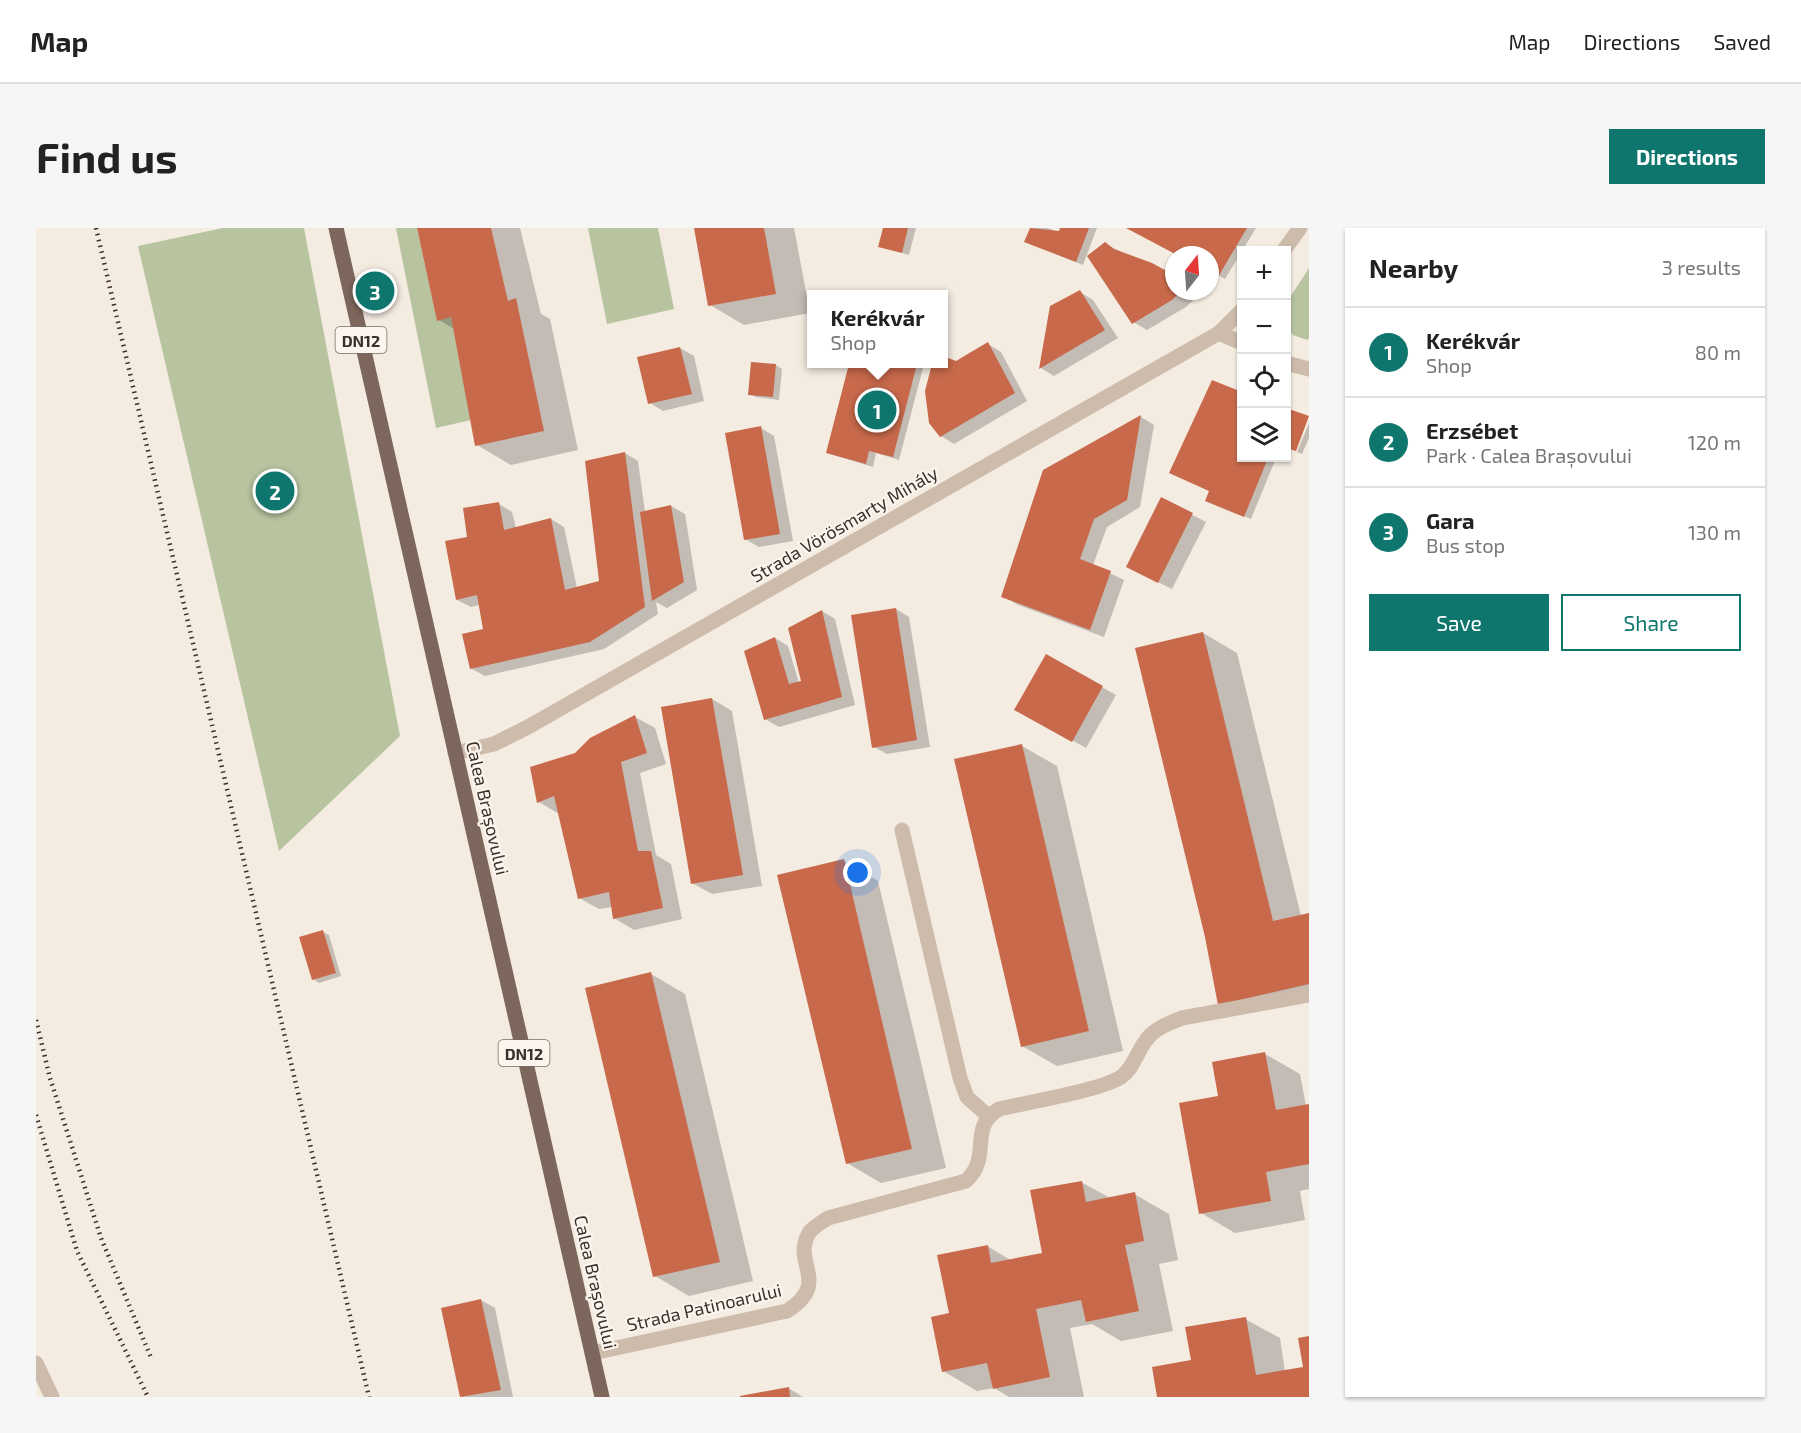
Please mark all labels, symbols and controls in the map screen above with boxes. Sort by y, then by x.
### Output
text: Map [30,24,88,58]
text: Map [1508,29,1551,54]
text: Directions [1584,29,1680,54]
text: Saved [1713,29,1771,54]
button: Directions [1609,129,1765,184]
text: Find us [36,131,178,181]
north arrow [1165,246,1219,300]
map controls [1237,246,1291,462]
button: + [1237,246,1291,300]
text: Nearby [1369,252,1458,283]
text: 3 results [1662,255,1741,279]
pin: 3 [356,268,394,314]
popup [807,290,948,368]
button: − [1237,300,1291,354]
text: Kerékvár [830,304,925,330]
road number: DN12 [336,327,386,353]
text: Kerékvár [1426,327,1520,353]
text: Shop [830,330,876,354]
text: 1 [1384,340,1393,364]
text: 80 m [1695,340,1741,364]
text: Shop [1426,353,1472,377]
button: locate [1237,354,1291,408]
pin: 1 [858,388,896,432]
button: layers [1237,408,1291,462]
text: Erzsébet [1426,417,1518,443]
text: 2 [1383,430,1394,454]
text: 120 m [1688,430,1741,454]
text: Park · Calea Brașovului [1426,443,1632,467]
street label: Strada Vörösmarty Mihály [746,461,942,587]
pin: 2 [256,468,294,514]
text: Gara [1426,507,1475,533]
text: 3 [1383,520,1394,544]
text: 130 m [1688,520,1741,544]
text: Bus stop [1426,533,1505,557]
button: Save [1369,594,1549,651]
button: Share [1561,594,1741,651]
street label: Calea Brașovului [461,739,514,877]
your location [843,858,872,887]
road number: DN12 [498,1040,550,1066]
street label: Calea Brașovului [569,1213,622,1351]
street label: Strada Patinoarului [625,1279,783,1335]

